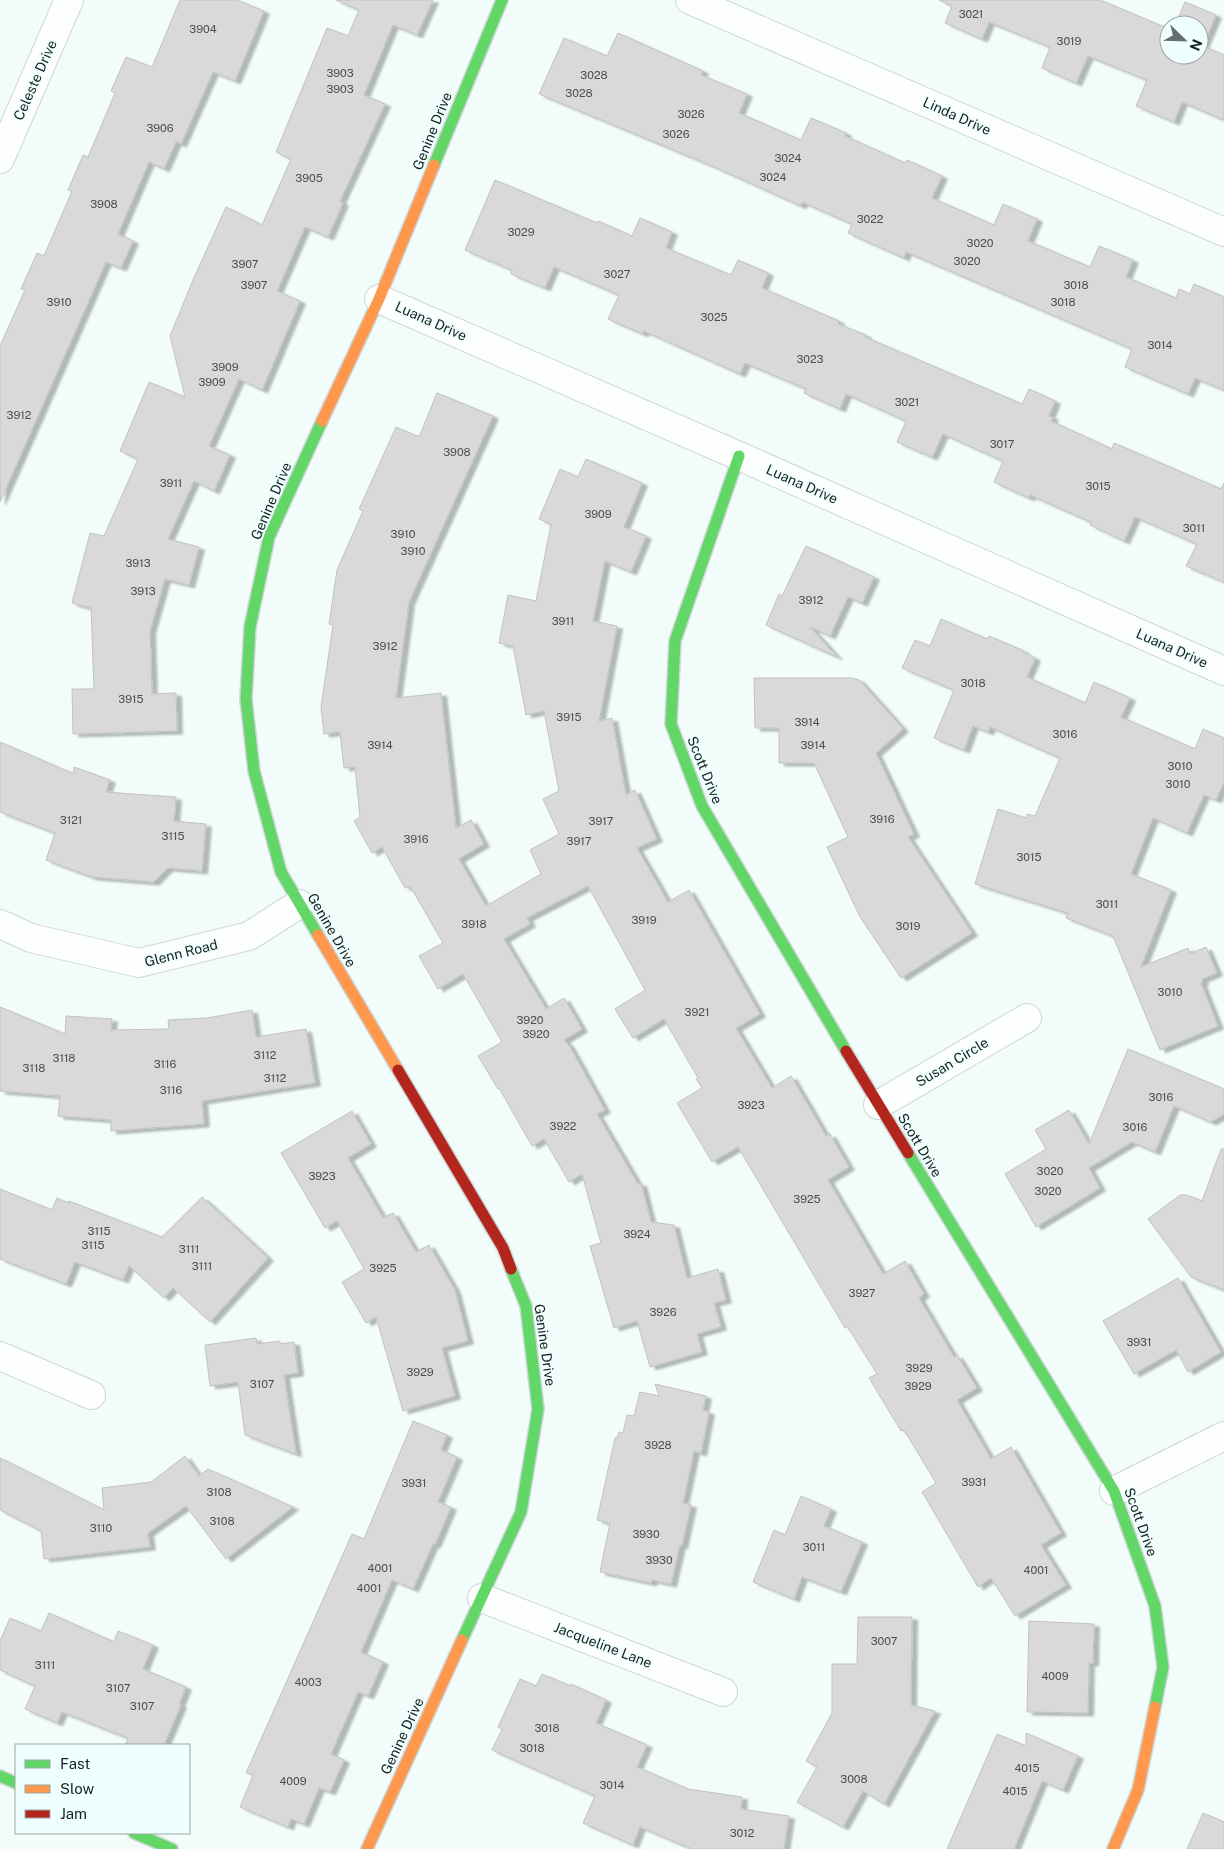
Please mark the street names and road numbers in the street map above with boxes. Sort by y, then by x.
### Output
street label: Celeste Drive [10,37,60,123]
street label: Genine Drive [409,90,455,172]
street label: Linda Drive [921,94,994,138]
street label: Luana Drive [393,298,469,344]
street label: Genine Drive [247,460,295,542]
street label: Luana Drive [764,461,840,507]
street label: Luana Drive [1134,625,1210,671]
street label: Scott Drive [684,734,726,806]
street label: Genine Drive [304,890,360,970]
street label: Glenn Road [143,936,219,970]
street label: Susan Circle [913,1034,991,1090]
street label: Scott Drive [895,1110,945,1180]
street label: Genine Drive [531,1303,559,1387]
street label: Scott Drive [1121,1486,1161,1558]
street label: Jacqueline Lane [552,1619,654,1671]
street label: Genine Drive [377,1695,427,1777]

